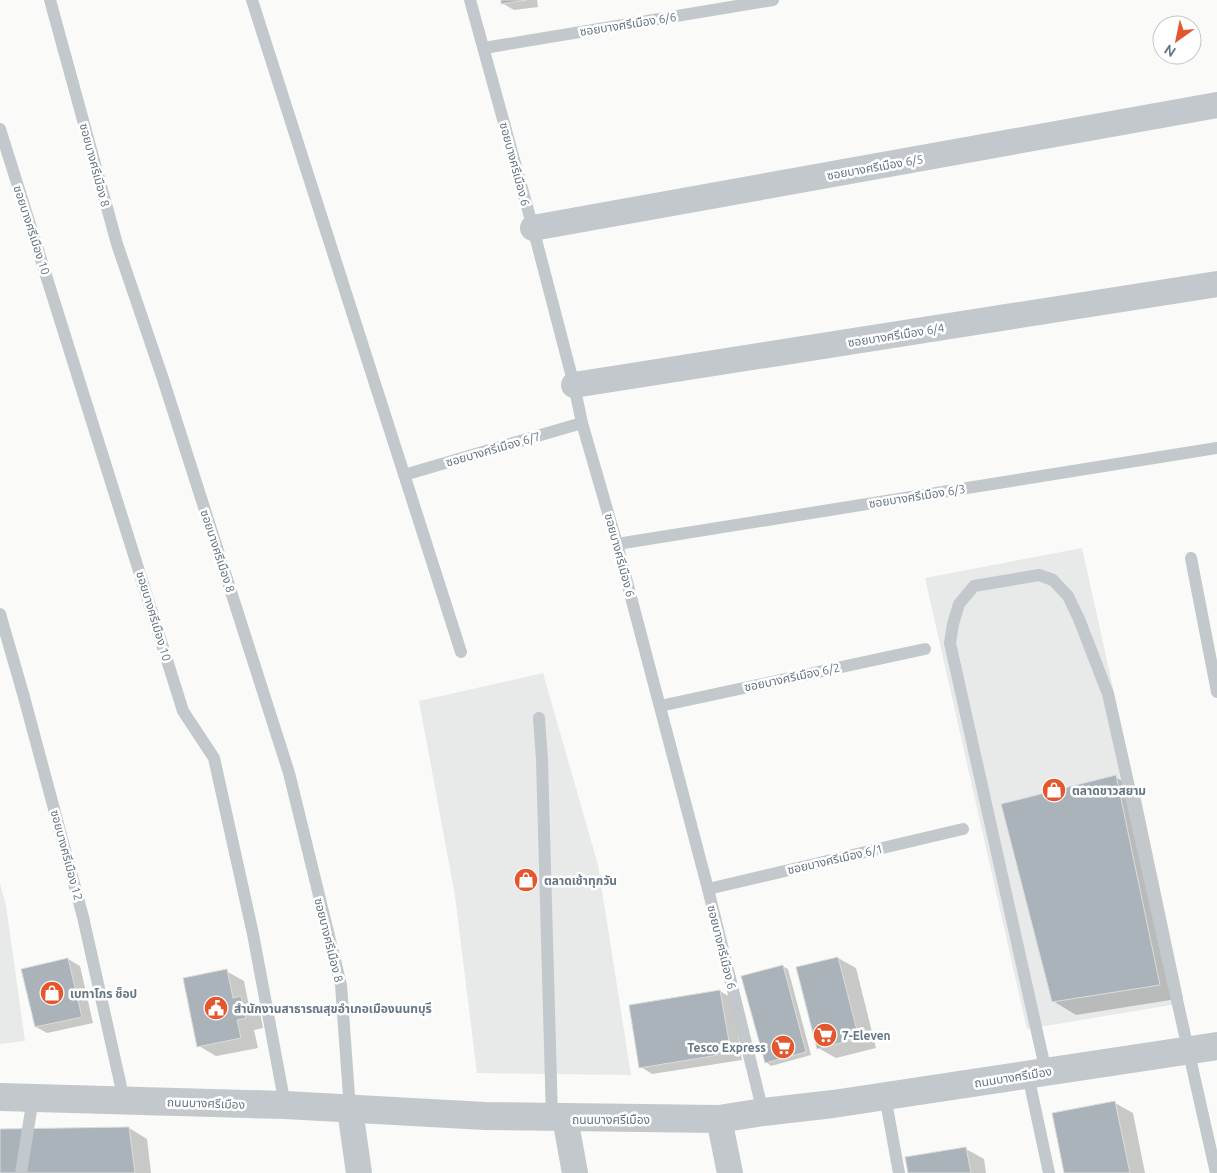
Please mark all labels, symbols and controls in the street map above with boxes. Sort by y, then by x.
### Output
street label: ซอยบางศรีเมือง 6/6 [579,10,677,38]
north arrow [1152,15,1202,65]
text: N [1161,41,1179,60]
street label: ซอยบางศรีเมือง 6 [498,121,533,208]
street label: ซอยบางศรีเมือง 8 [78,122,113,209]
street label: ซอยบางศรีเมือง 6/5 [826,152,924,182]
street label: ซอยบางศรีเมือง 10 [11,184,53,277]
street label: ซอยบางศรีเมือง 6/4 [847,321,945,349]
street label: ซอยบางศรีเมือง 6/7 [444,429,542,469]
street label: ซอยบางศรีเมือง 6/3 [868,482,966,510]
street label: ซอยบางศรีเมือง 8 [198,508,238,594]
street label: ซอยบางศรีเมือง 6 [603,512,638,599]
street label: ซอยบางศรีเมือง 10 [134,570,174,663]
street label: ซอยบางศรีเมือง 6/2 [743,660,841,694]
shop icon: ตลาดชาวสยาม [1041,777,1067,803]
place label: ตลาดชาวสยาม [1072,784,1146,797]
street label: ซอยบางศรีเมือง 12 [49,808,85,902]
street label: ซอยบางศรีเมือง 6/1 [786,842,884,876]
shop icon: ตลาดเช้าทุกวัน [513,867,539,893]
place label: ตลาดเช้าทุกวัน [544,874,617,888]
street label: ซอยบางศรีเมือง 8 [312,897,346,984]
street label: ซอยบางศรีเมือง 6 [705,904,739,991]
shop icon: เบทาโกร ช็อป [39,980,65,1006]
place label: เบทาโกร ช็อป [70,987,137,1000]
public building icon: สำนักงานสาธารณสุขอำเภอเมืองนนทบุรี [203,995,229,1021]
place label: สำนักงานสาธารณสุขอำเภอเมืองนนทบุรี [234,1002,432,1016]
supermarket icon: 7-Eleven [812,1022,838,1048]
place label: 7-Eleven [842,1029,891,1042]
supermarket icon: Tesco Express [770,1034,796,1060]
place label: Tesco Express [687,1041,766,1054]
street label: ถนนบางศรีเมือง [973,1064,1053,1090]
street label: ถนนบางศรีเมือง [167,1095,245,1111]
street label: ถนนบางศรีเมือง [572,1113,650,1126]

